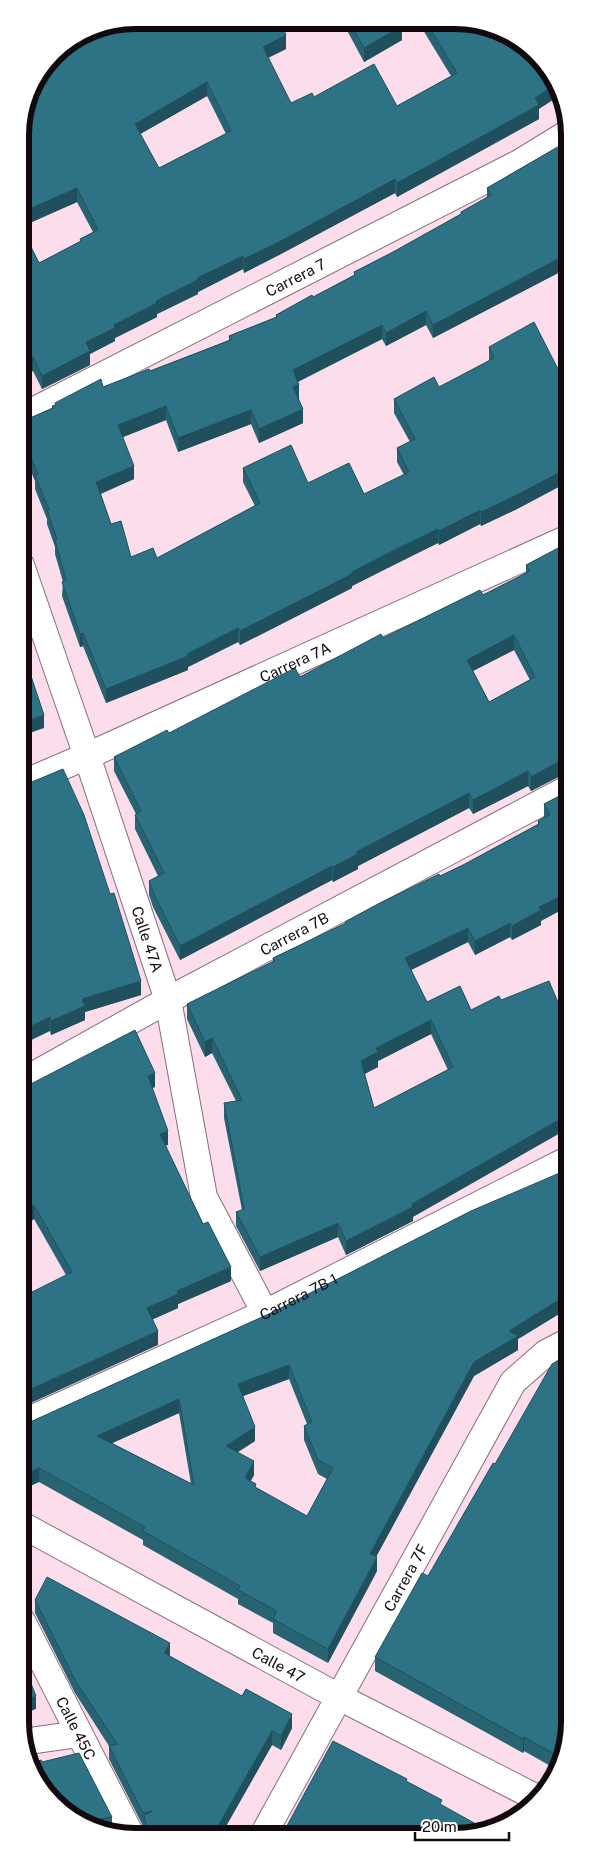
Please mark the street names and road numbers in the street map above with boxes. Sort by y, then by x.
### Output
street label: Carrera 7 [262,255,328,299]
street label: Carrera 7A [257,638,333,685]
street label: Calle 47A [129,904,167,974]
street label: Carrera 7B [257,908,331,958]
street label: Carrera 7B 1 [257,1269,340,1323]
street label: Carrera 7F [380,1541,430,1614]
street label: Calle 47 [249,1643,308,1685]
street label: Calle 45C [53,1694,100,1762]

